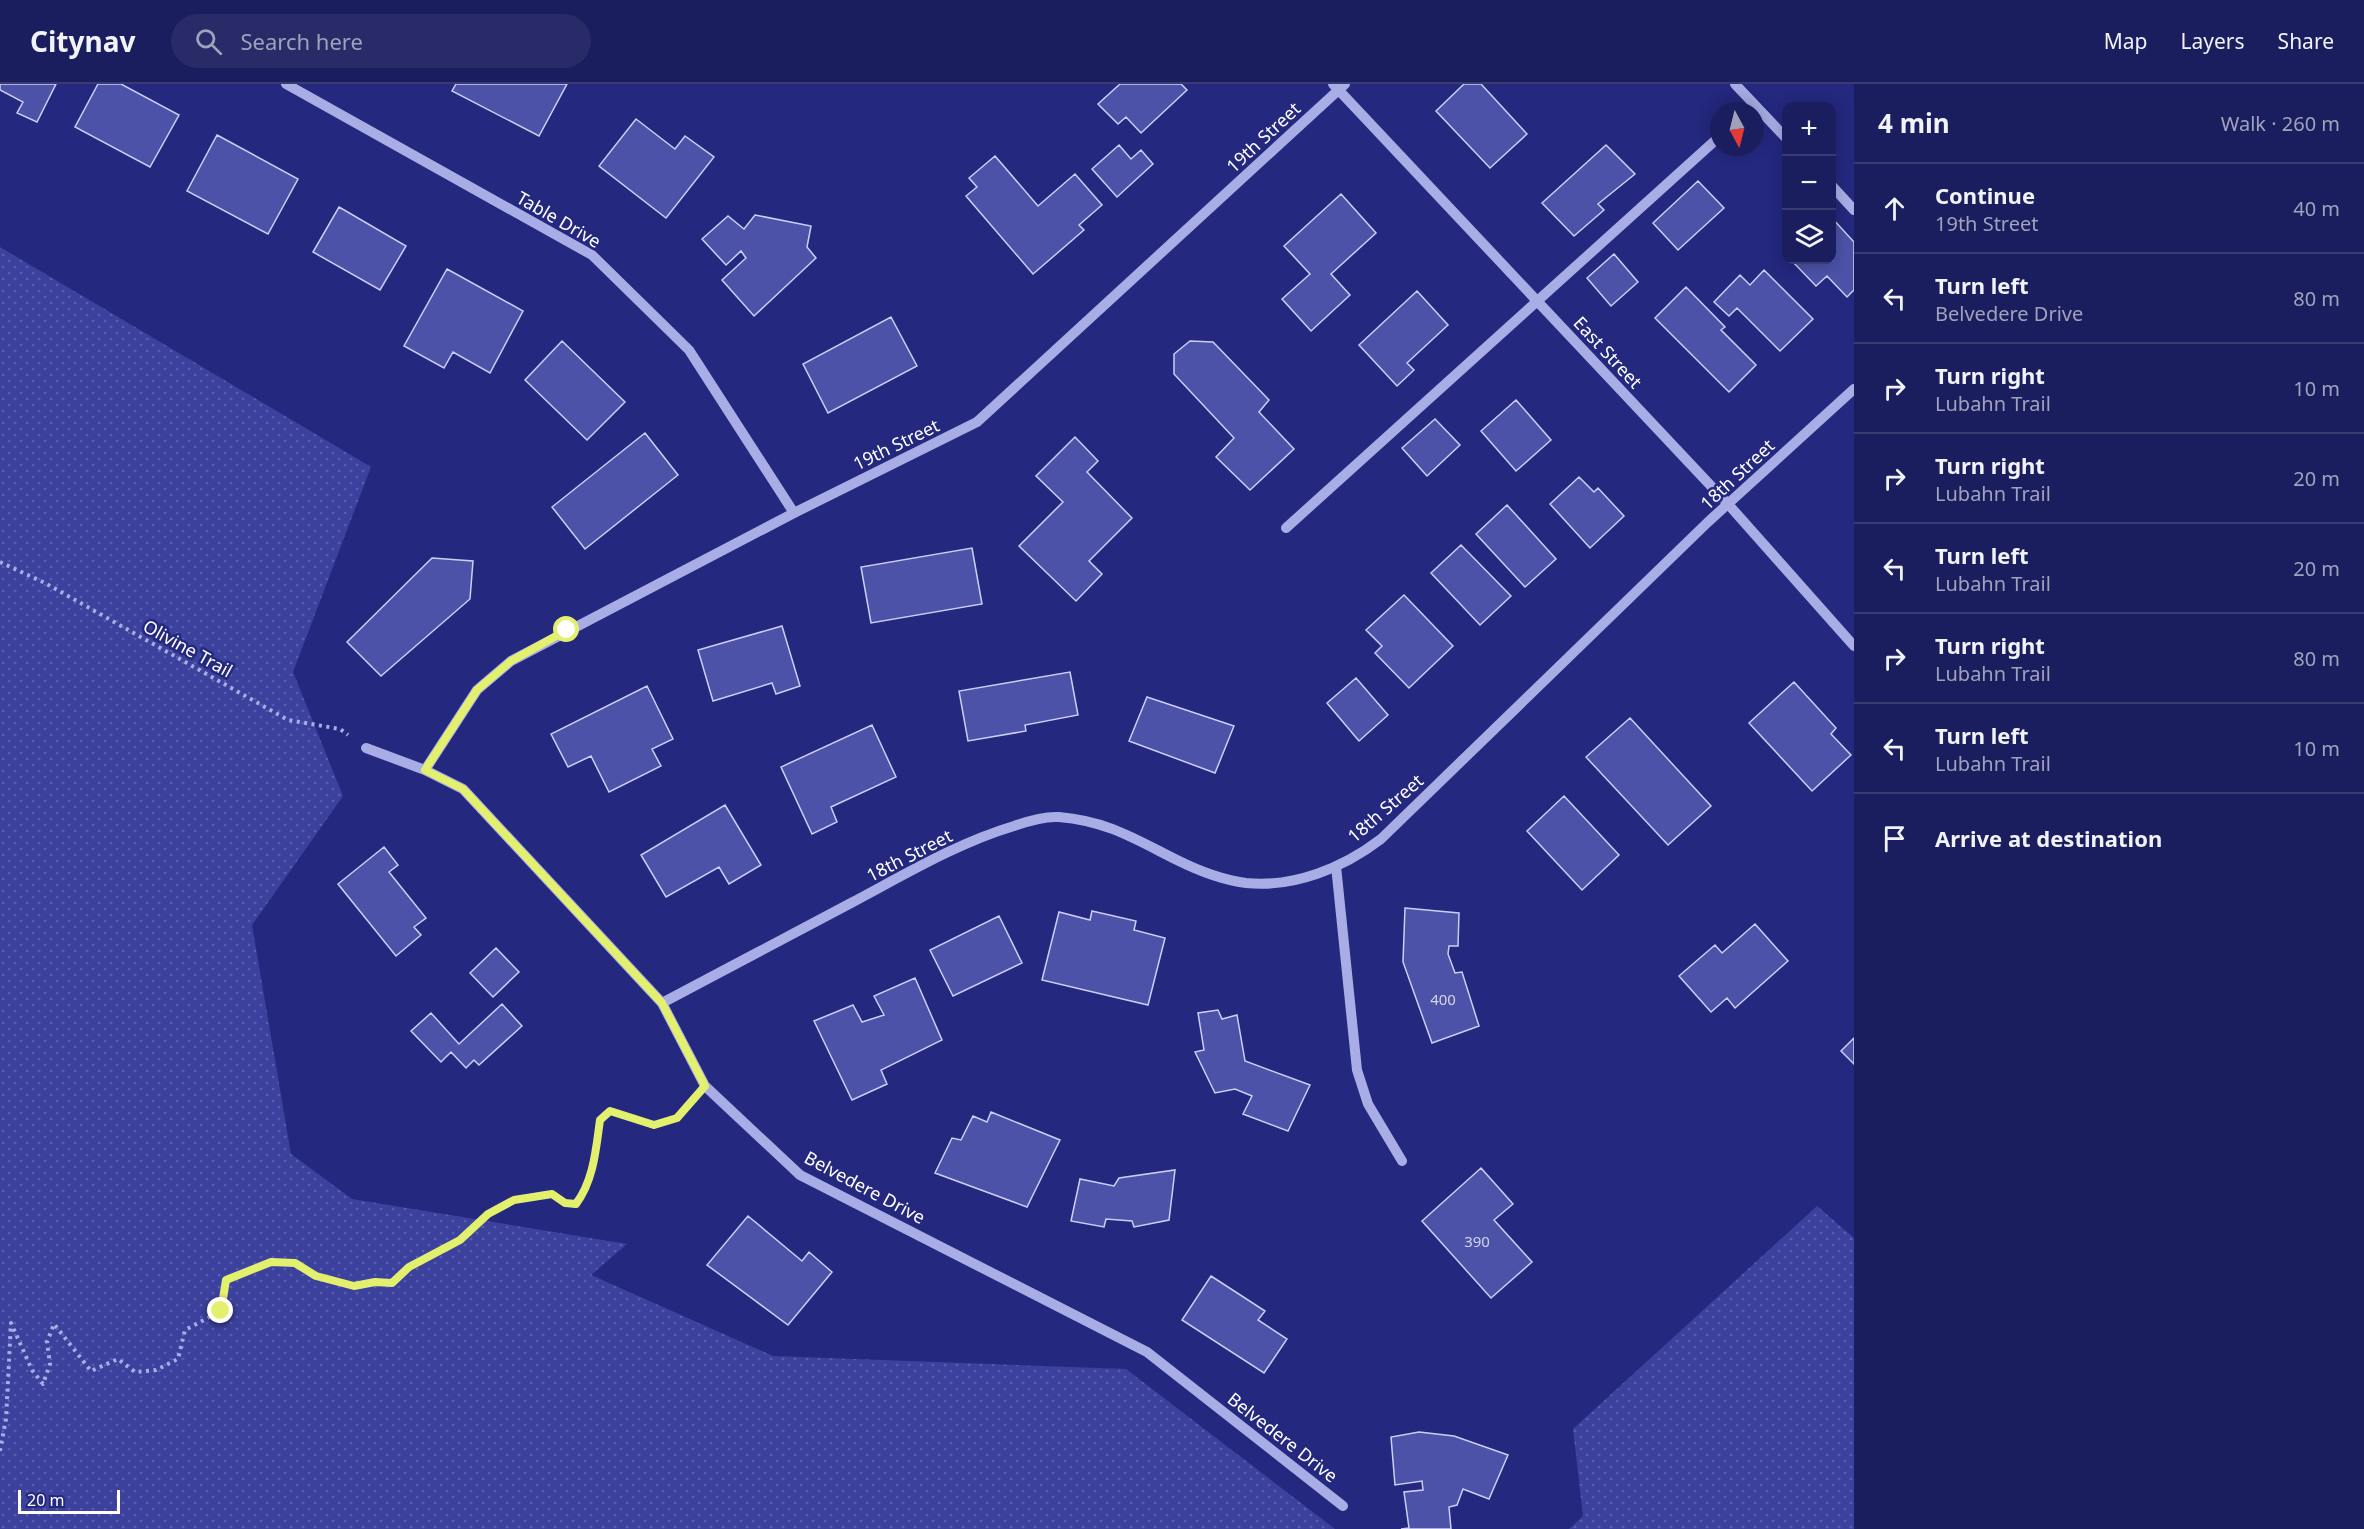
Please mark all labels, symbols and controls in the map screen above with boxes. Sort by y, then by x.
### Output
search box [171,14,591,68]
text: Citynav [30,22,135,60]
icon: search [192,25,225,58]
text: Search here [240,26,363,56]
text: Map [2104,27,2148,55]
text: Layers [2181,27,2245,55]
text: Share [2278,27,2334,55]
street label: 19th Street [1221,96,1306,178]
north arrow [1710,102,1764,156]
map controls [1782,102,1836,264]
button: + [1782,102,1836,156]
text: 4 min [1878,105,1950,141]
text: Walk · 260 m [2221,110,2340,137]
button: − [1782,156,1836,210]
text: Continue [1935,180,2035,210]
street label: Table Drive [512,185,606,253]
icon: ahead [1878,192,1911,225]
text: 40 m [2293,195,2340,222]
button: layers [1782,210,1836,264]
text: 19th Street [1935,210,2039,237]
text: Turn left [1935,270,2029,300]
icon: left [1878,282,1911,315]
text: 80 m [2293,285,2340,312]
text: Belvedere Drive [1935,300,2083,327]
street label: East Street [1568,311,1648,394]
text: Turn right [1935,360,2045,390]
icon: right [1878,372,1911,405]
text: 10 m [2293,375,2340,402]
text: Lubahn Trail [1935,390,2051,417]
street label: 19th Street [849,413,944,475]
street label: 18th Street [1695,433,1780,515]
text: Turn right [1935,450,2045,480]
icon: right [1878,462,1911,495]
text: 20 m [2293,465,2340,492]
text: Lubahn Trail [1935,480,2051,507]
text: Turn left [1935,540,2029,570]
icon: left [1878,552,1911,585]
text: 20 m [2293,555,2340,582]
text: Lubahn Trail [1935,570,2051,597]
street label: Olivine Trail [139,614,237,682]
route start [553,616,579,642]
text: Turn right [1935,630,2045,660]
icon: right [1878,642,1911,675]
text: 80 m [2293,645,2340,672]
text: Lubahn Trail [1935,660,2051,687]
text: Turn left [1935,720,2029,750]
icon: left [1878,732,1911,765]
text: 10 m [2293,735,2340,762]
text: Lubahn Trail [1935,750,2051,777]
street label: 18th Street [1342,768,1428,848]
icon: arrive [1878,822,1911,855]
street label: 18th Street [862,823,956,887]
text: Arrive at destination [1935,823,2162,853]
house number: 400 [1430,989,1456,1009]
street label: Belvedere Drive [800,1145,930,1229]
house number: 390 [1464,1231,1490,1251]
route end [207,1297,233,1323]
street label: Belvedere Drive [1223,1386,1343,1488]
scale bar [18,1487,120,1514]
text: 20 m [27,1489,64,1511]

